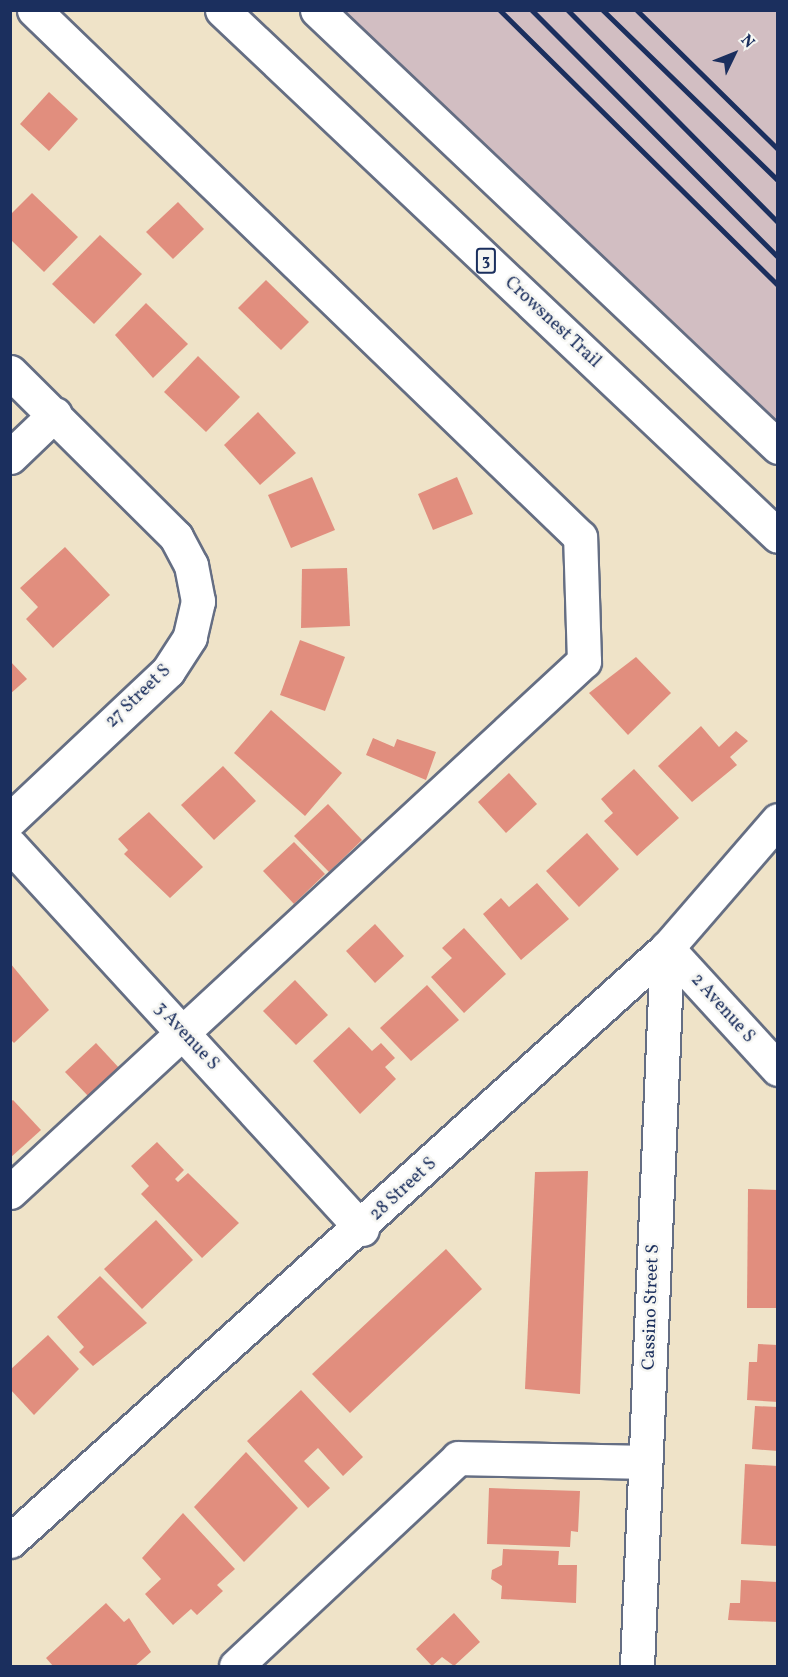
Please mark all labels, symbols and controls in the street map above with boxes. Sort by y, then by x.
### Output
north arrow [704,24,764,84]
text: N [735,30,759,53]
road number: 3 [476,248,496,274]
street label: Crowsnest Trail [499,273,605,373]
street label: 27 Street S [102,661,176,733]
street label: 2 Avenue S [685,970,759,1048]
street label: 3 Avenue S [149,998,223,1076]
street label: 28 Street S [366,1154,442,1226]
street label: Cassino Street S [639,1244,665,1370]

